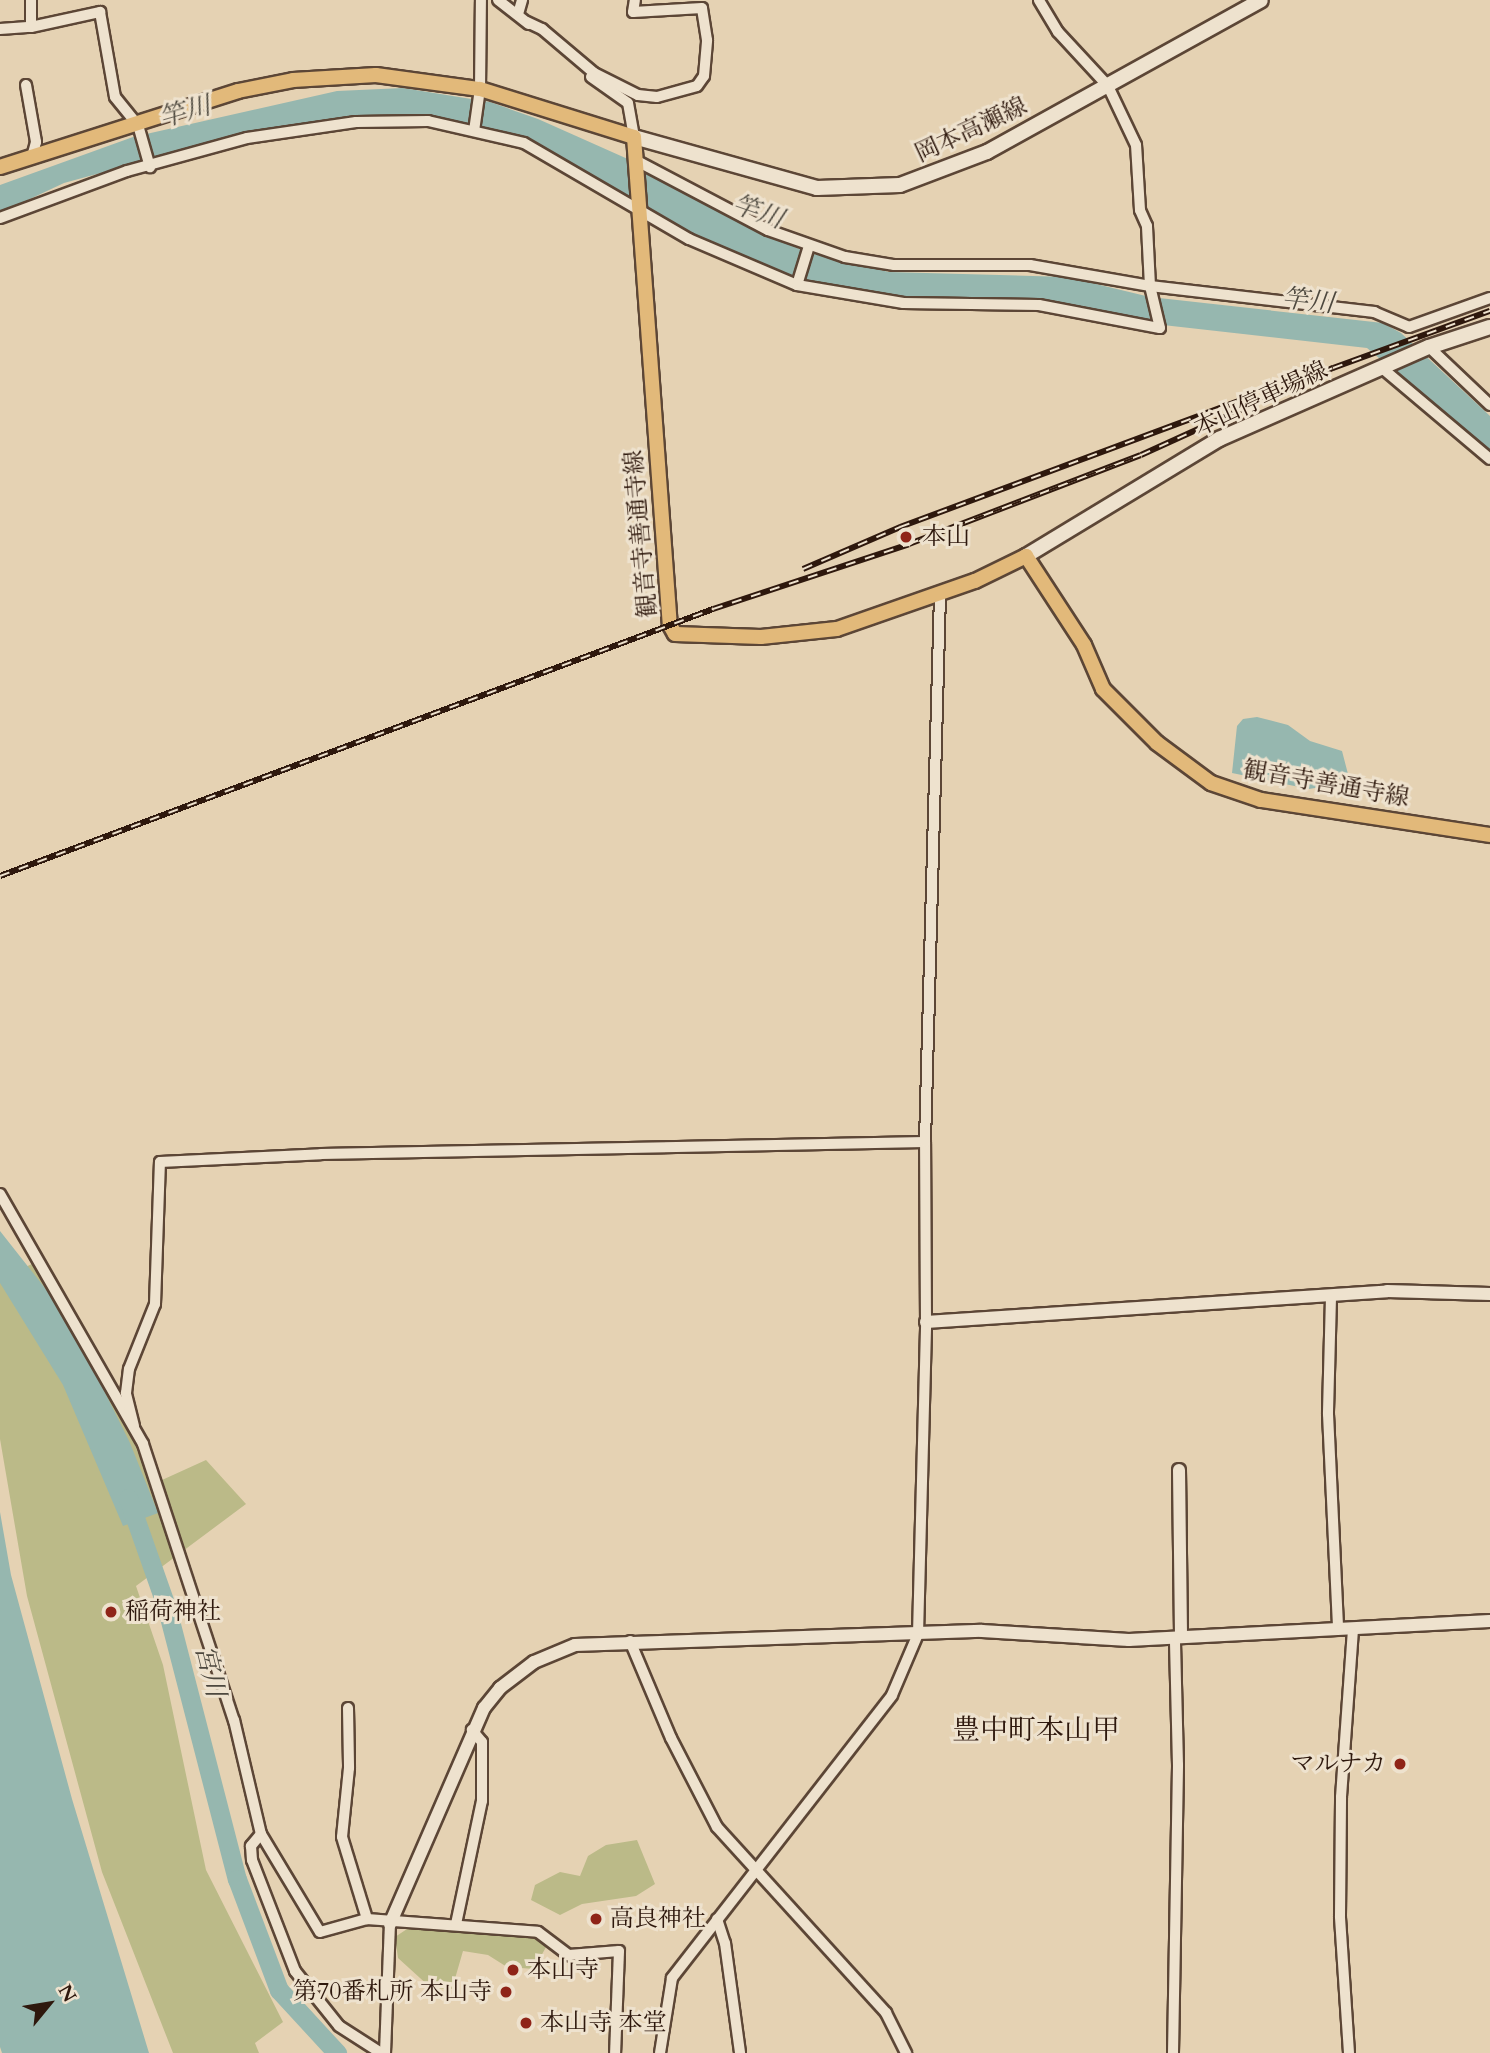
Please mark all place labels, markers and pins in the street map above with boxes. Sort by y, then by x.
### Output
place label: 本山 [922,523,970,551]
marker: 本山 [896,527,916,547]
place label: 稲荷神社 [125,1598,221,1626]
marker: 稲荷神社 [103,1604,119,1620]
place label: マルナカ [1290,1750,1386,1778]
marker: マルナカ [1392,1756,1408,1772]
place label: 高良神社 [610,1905,706,1933]
marker: 高良神社 [588,1911,604,1927]
place label: 本山寺 [527,1956,599,1984]
marker: 本山寺 [505,1962,521,1978]
place label: 第70番札所 本山寺 [293,1978,492,2006]
marker: 第70番札所 本山寺 [498,1984,514,2000]
place label: 本山寺 本堂 [540,2009,666,2037]
marker: 本山寺 本堂 [518,2015,534,2031]

